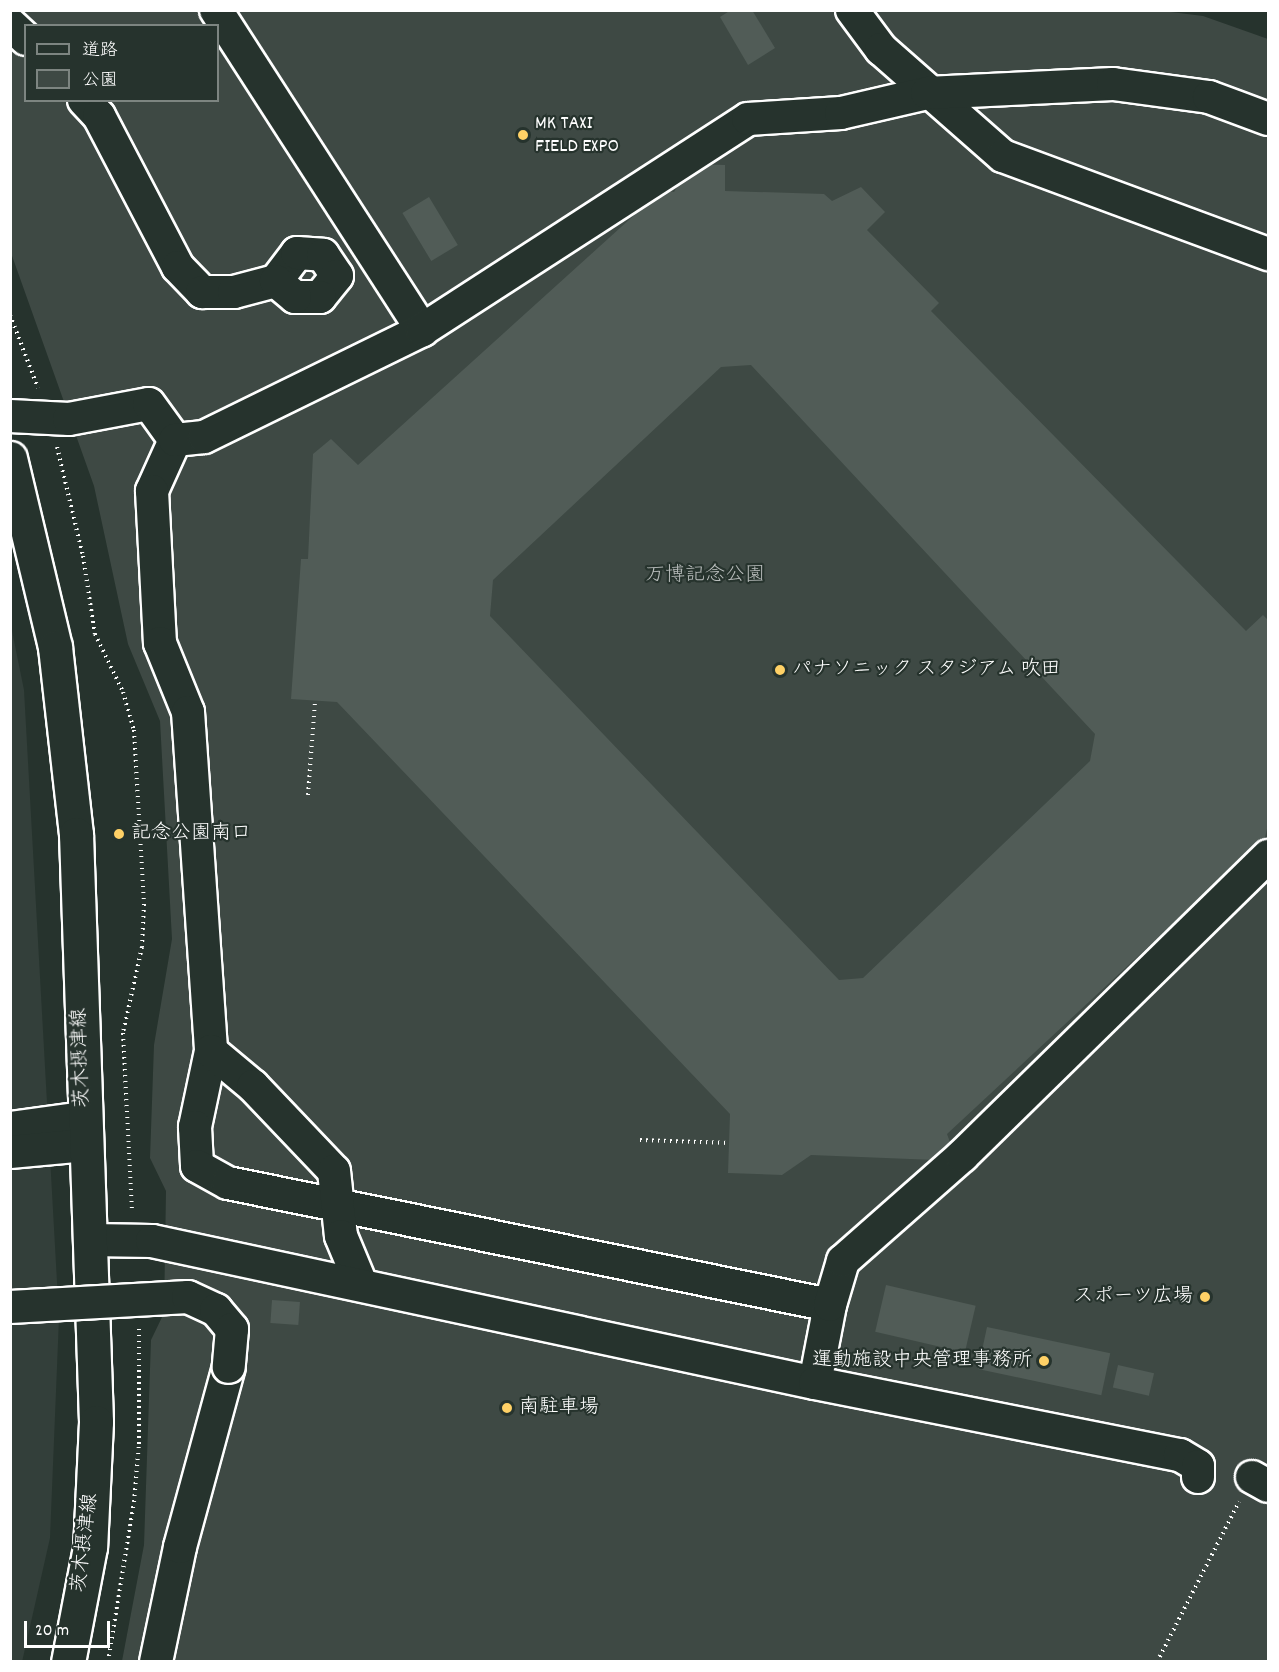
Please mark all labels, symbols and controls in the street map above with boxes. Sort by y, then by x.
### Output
legend [24,24,219,102]
text: 道路 [82,39,118,64]
text: 公園 [82,69,118,94]
place label: MK TAXI FIELD EXPO [535,112,619,159]
marker: MK TAXI FIELD EXPO [516,128,530,142]
park label: 万博記念公園 [645,564,765,588]
place label: パナソニック スタジアム 吹田 [792,658,1061,682]
marker: パナソニック スタジアム 吹田 [773,663,787,677]
place label: 記念公園南口 [131,822,251,846]
marker: 記念公園南口 [112,827,126,841]
street label: 茨木摂津線 [68,1008,96,1108]
place label: スポーツ広場 [1073,1285,1193,1309]
marker: スポーツ広場 [1198,1290,1212,1304]
place label: 運動施設中央管理事務所 [812,1349,1032,1373]
marker: 運動施設中央管理事務所 [1037,1354,1051,1368]
place label: 南駐車場 [519,1396,599,1420]
marker: 南駐車場 [500,1401,514,1415]
street label: 茨木摂津線 [68,1492,104,1594]
scale bar [27,1609,112,1647]
text: 20 m [35,1619,69,1644]

